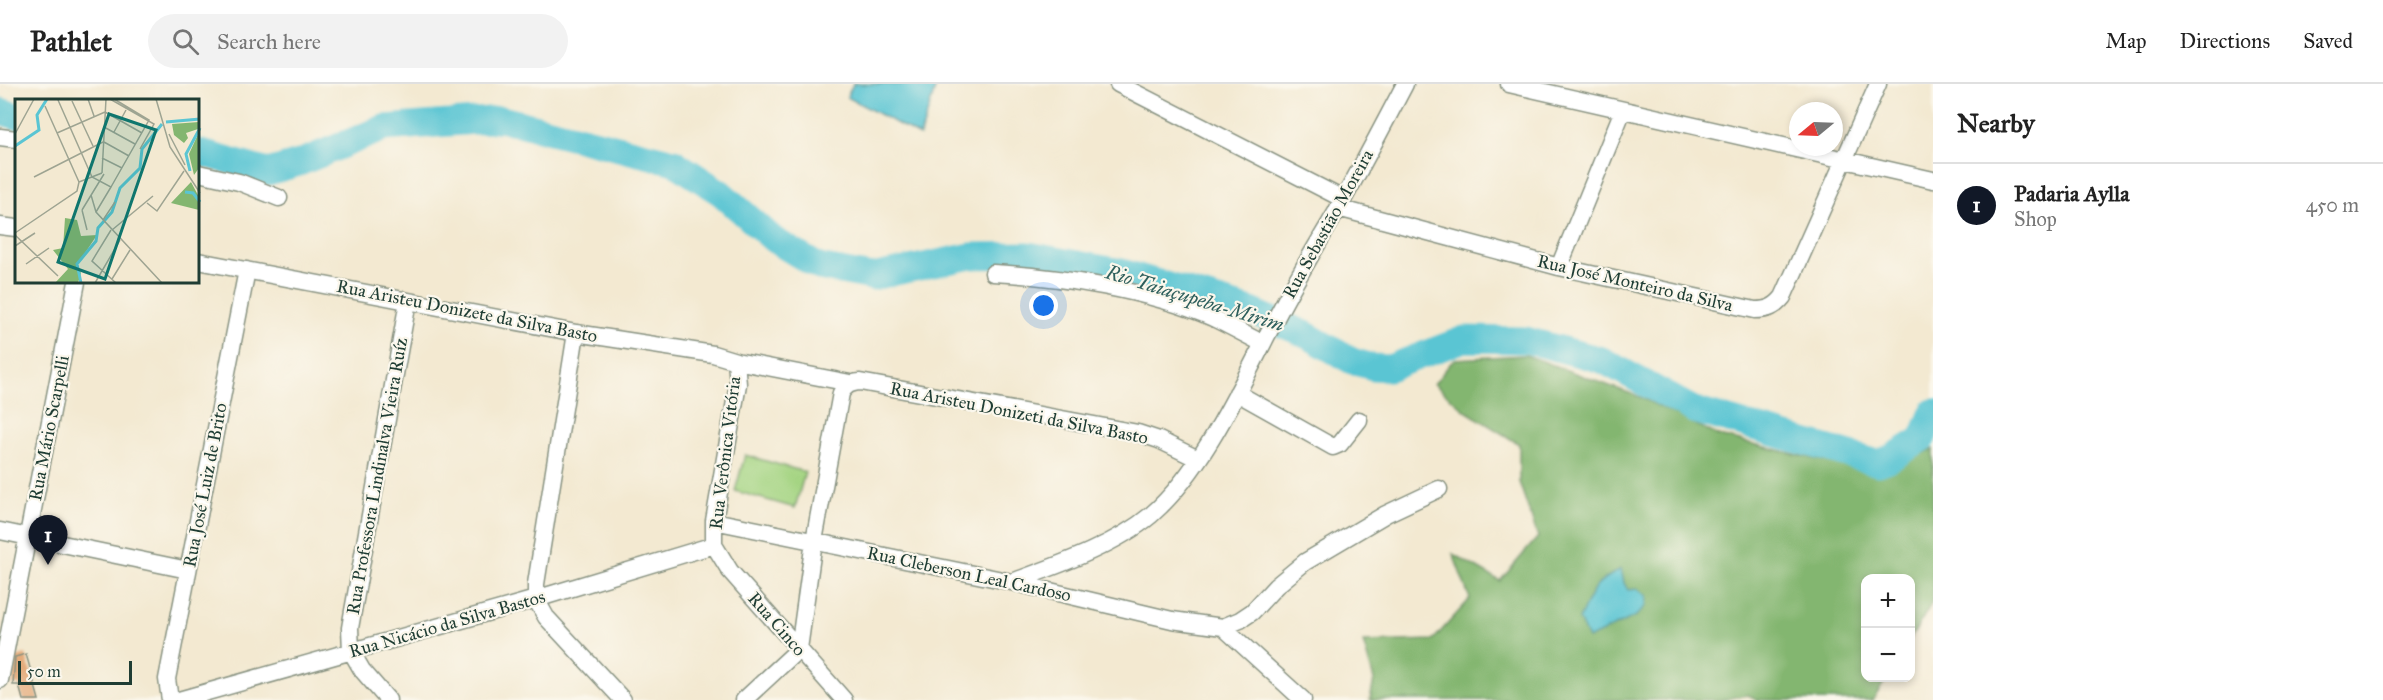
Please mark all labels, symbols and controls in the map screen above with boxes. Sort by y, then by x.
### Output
search box [148,14,568,68]
text: Pathlet [30,24,112,59]
icon: search [169,25,202,58]
text: Search here [217,28,321,55]
text: Map [2106,28,2147,54]
text: Directions [2180,28,2270,54]
text: Saved [2303,28,2353,54]
inset map [15,99,200,284]
north arrow [1789,102,1843,156]
text: Nearby [1957,107,2035,139]
street label: Rua Sebastião Moreira [1278,145,1378,302]
text: Padaria Aylla [2014,180,2130,207]
text: 1 [1973,193,1980,217]
text: 450 m [2306,193,2359,217]
text: Shop [2014,207,2057,231]
street label: Rua José Monteiro da Silva [1535,250,1735,317]
water label: Rio Taiaçupeba-Mirim [1102,259,1287,337]
street label: Rua Aristeu Donizete da Silva Basto [335,275,599,347]
your location [1029,291,1058,320]
street label: Rua Professora Lindinalva Vieira Ruíz [342,336,412,616]
street label: Rua Mário Scarpelli [24,353,74,503]
street label: Rua Verônica Vitória [705,375,745,531]
street label: Rua Aristeu Donizeti da Silva Basto [888,377,1150,449]
street label: Rua José Luiz de Brito [178,401,233,569]
pin: 1 [28,516,68,565]
street label: Rua Cleberson Leal Cardoso [865,542,1073,606]
map controls [1861,574,1915,682]
button: + [1861,574,1915,628]
street label: Rua Nicácio da Silva Bastos [346,585,548,663]
street label: Rua Cinco [743,588,811,660]
button: − [1861,628,1915,682]
scale bar [18,658,132,686]
text: 50 m [27,662,61,681]

